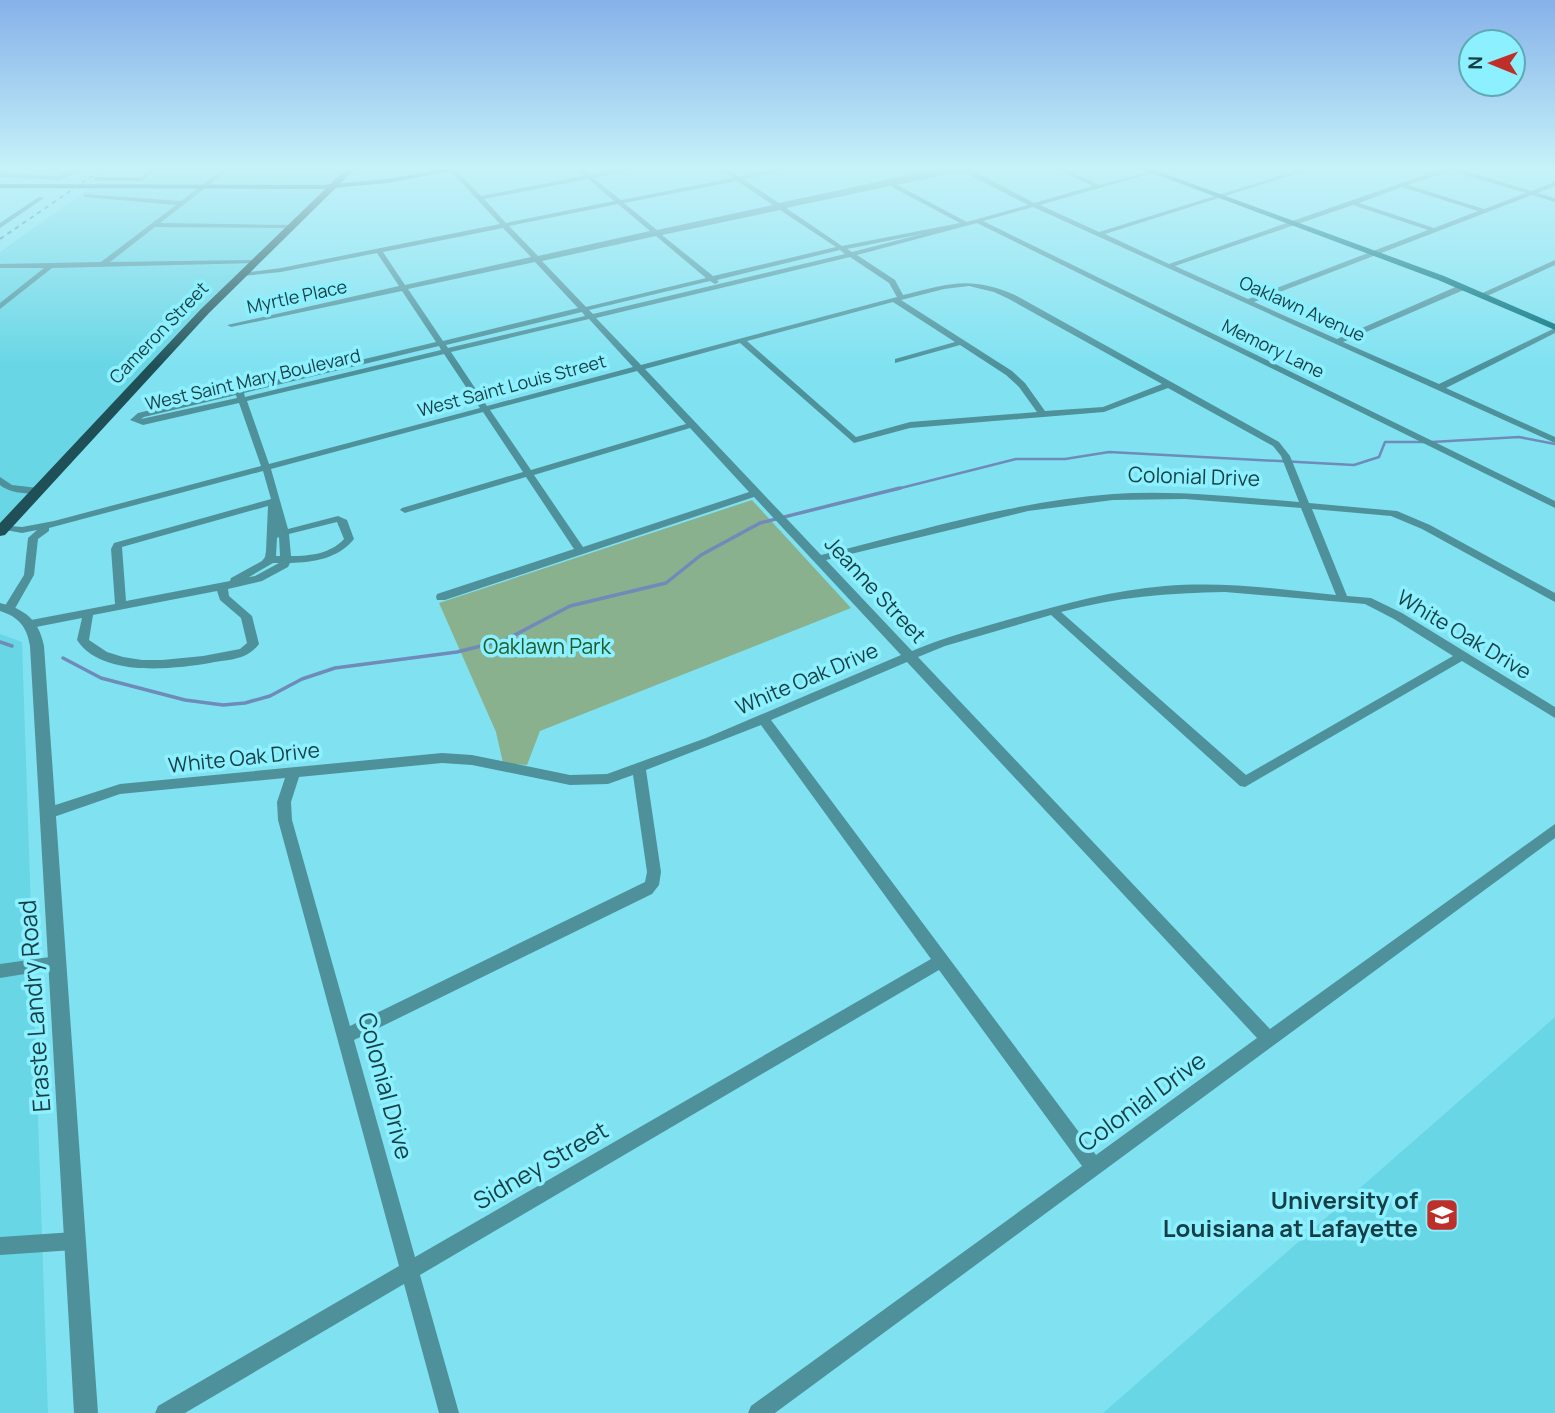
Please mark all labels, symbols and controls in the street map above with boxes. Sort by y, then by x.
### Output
north arrow [1457,28,1527,98]
text: N [1462,56,1488,70]
street label: Oaklawn Avenue [1236,270,1369,347]
street label: Myrtle Place [244,274,349,318]
street label: Cameron Street [104,276,213,388]
street label: Memory Lane [1218,313,1329,383]
street label: West Saint Mary Boulevard [143,343,363,415]
street label: West Saint Louis Street [415,348,609,422]
street label: Colonial Drive [1128,460,1260,492]
street label: Jeanne Street [819,530,933,649]
street label: White Oak Drive [1392,583,1537,685]
park label: Oaklawn Park [483,632,612,660]
street label: White Oak Drive [731,635,882,721]
street label: White Oak Drive [167,735,321,779]
street label: Eraste Landry Road [10,899,57,1113]
street label: Colonial Drive [351,1008,422,1163]
street label: Colonial Drive [1070,1043,1212,1158]
street label: Sidney Street [467,1113,614,1217]
place label: University of Louisiana at Lafayette [1163,1183,1418,1244]
school or university icon: University of Louisiana at Lafayette [1423,1196,1461,1234]

